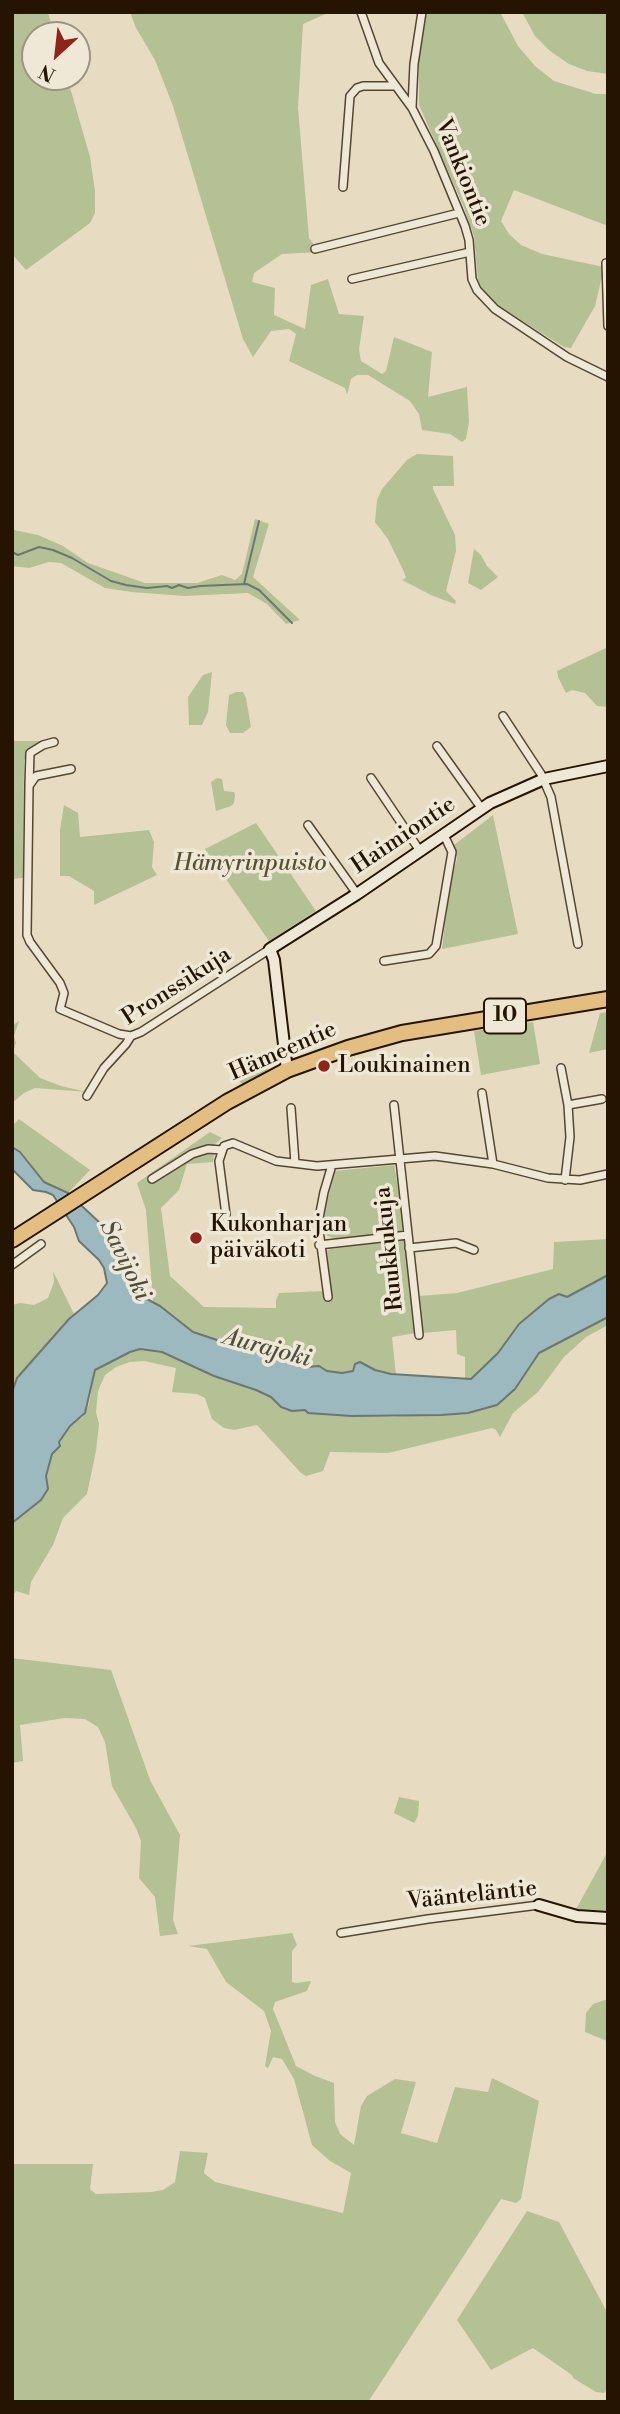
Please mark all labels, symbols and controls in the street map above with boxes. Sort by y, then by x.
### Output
north arrow [21,21,91,91]
text: N [35,59,60,87]
street label: Vankiontie [428,115,496,231]
street label: Haimiontie [347,791,461,881]
park label: Hämyrinpuisto [174,850,326,878]
street label: Pronssikuja [117,941,237,1033]
road number: 10 [484,998,526,1034]
street label: Hämeentie [225,1016,341,1088]
place label: Loukinainen [338,1052,471,1080]
marker: Loukinainen [316,1058,332,1074]
street label: Ruukkukuja [370,1185,410,1313]
place label: Kukonharjan päiväkoti [210,1211,347,1265]
water label: Savijoki [92,1216,156,1306]
marker: Kukonharjan päiväkoti [188,1230,204,1246]
water label: Aurajoki [220,1323,314,1375]
street label: Väänteläntie [406,1875,538,1917]

